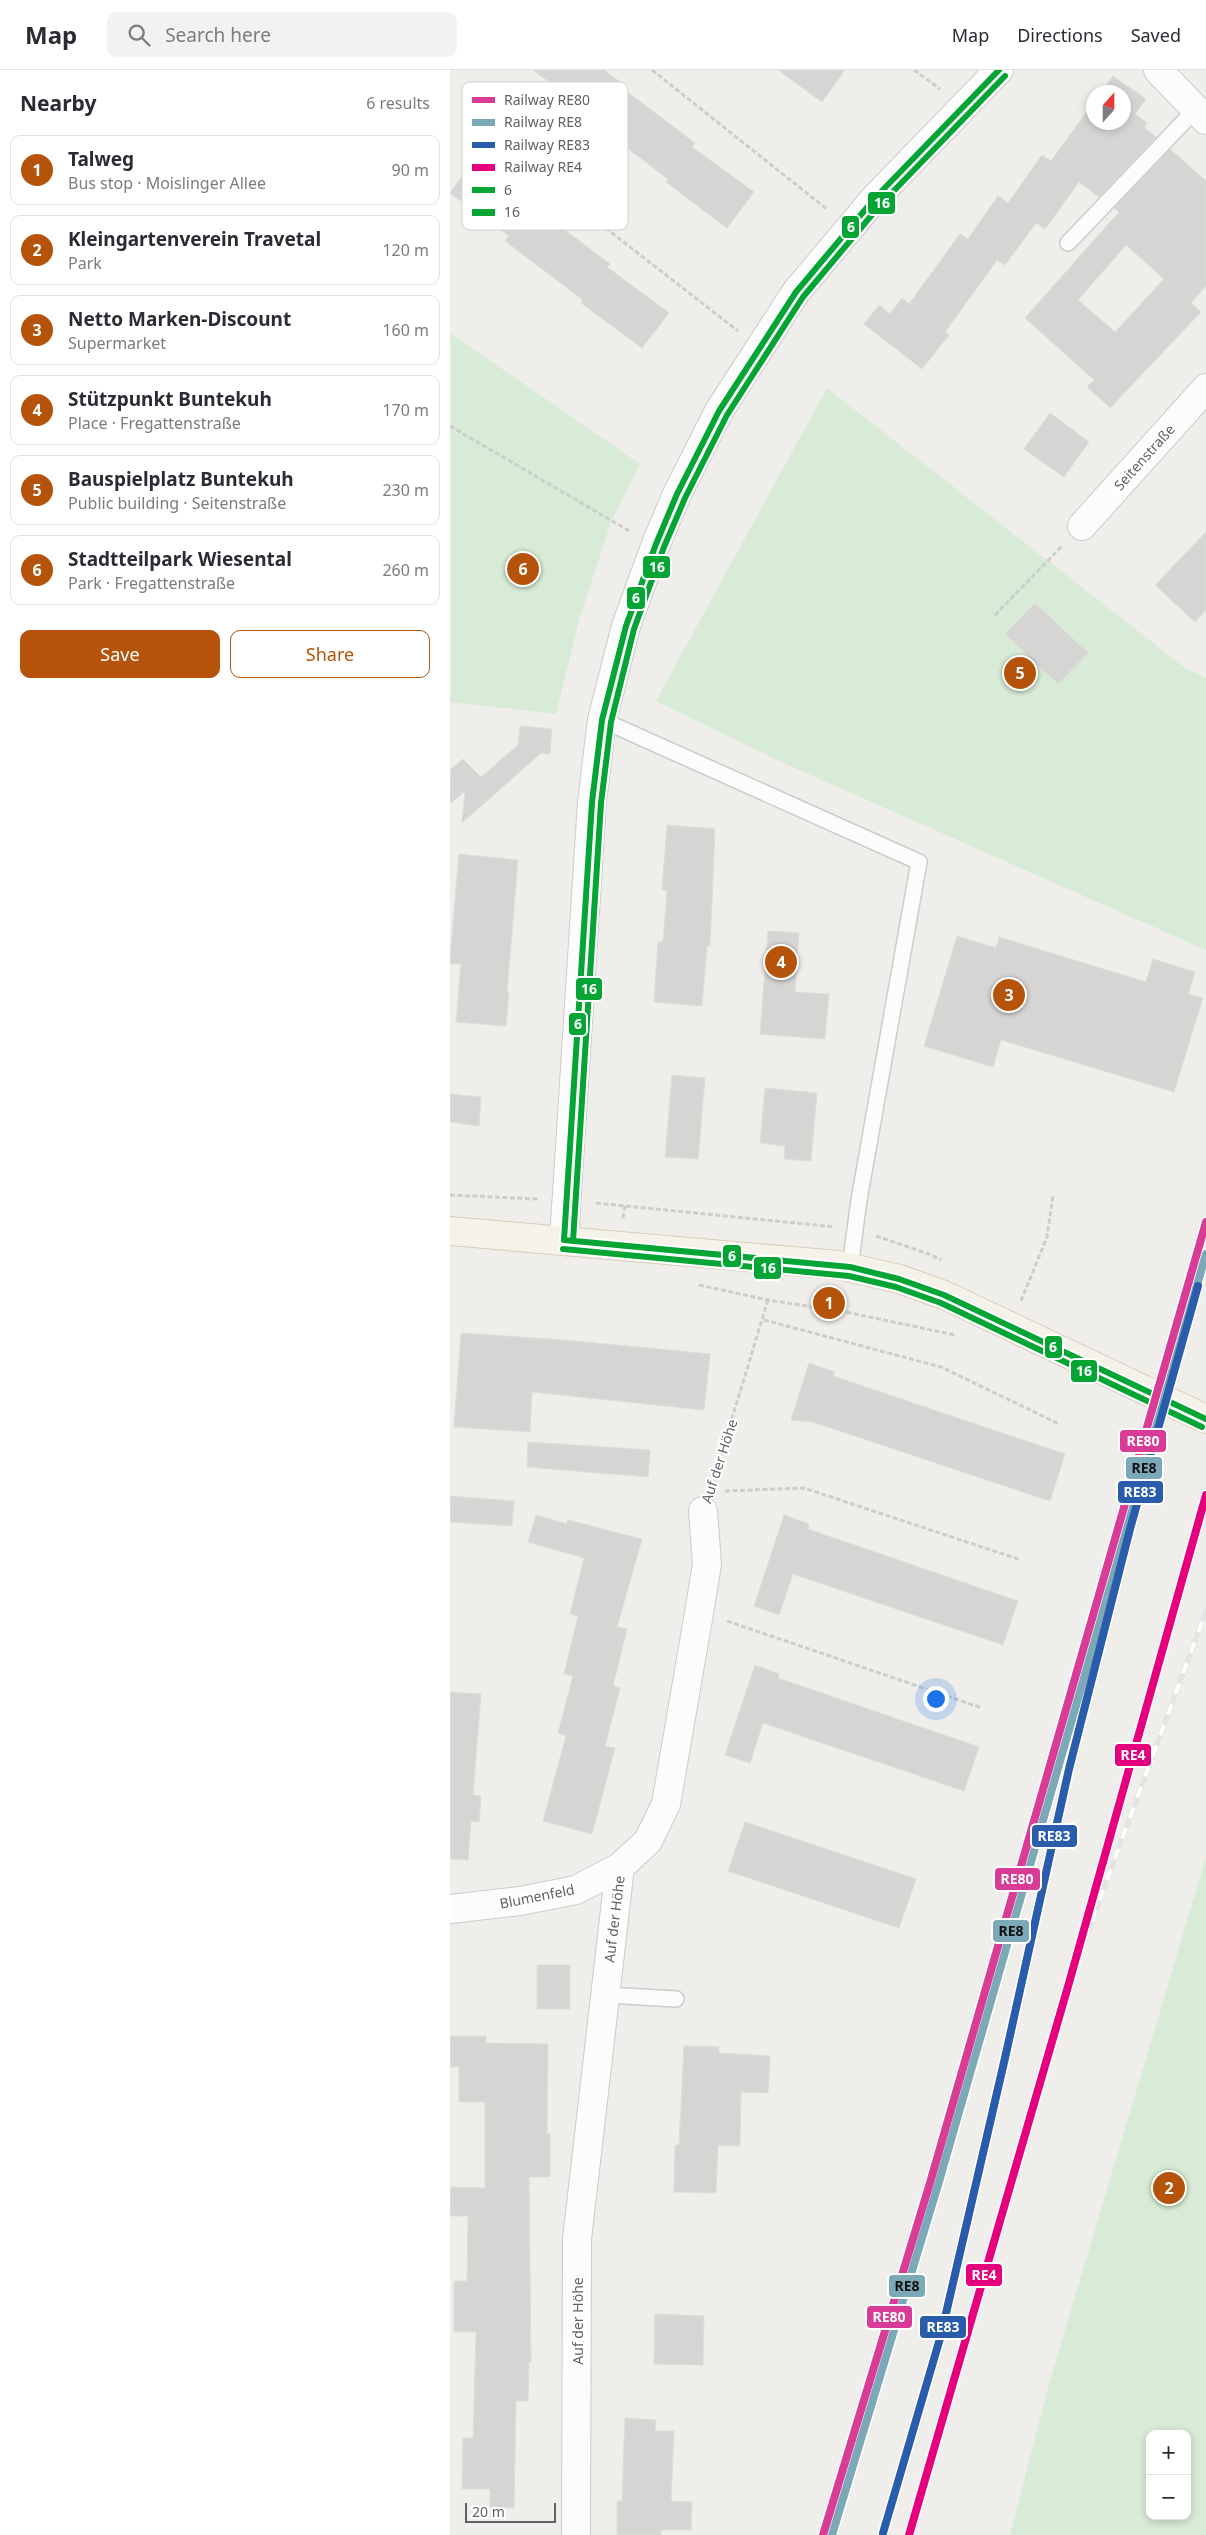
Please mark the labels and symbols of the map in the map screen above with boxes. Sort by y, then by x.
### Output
legend [462,82,628,230]
north arrow [1086,85,1131,130]
text: Railway RE80 [504,90,590,109]
text: Railway RE8 [504,112,582,131]
text: Railway RE83 [504,135,590,154]
text: Railway RE4 [504,157,582,176]
text: 6 [504,180,512,199]
line badge: 16 [867,191,896,215]
text: 16 [874,193,890,212]
text: 16 [504,202,520,221]
line badge: 6 [841,215,860,239]
text: 6 [847,217,855,236]
street label: Seitenstraße [1109,420,1179,494]
pin: 6 [507,550,539,588]
line badge: 16 [642,555,671,579]
text: 16 [649,557,665,576]
line badge: 6 [626,586,646,610]
text: 6 [632,588,640,607]
pin: 5 [1004,654,1036,692]
pin: 4 [765,943,797,981]
pin: 3 [993,976,1025,1014]
line badge: 16 [575,977,603,1001]
text: 16 [581,979,597,998]
line badge: 6 [568,1012,587,1036]
text: 6 [574,1014,582,1033]
line badge: 6 [722,1244,742,1268]
text: 6 [728,1246,736,1265]
line badge: 16 [753,1256,782,1280]
text: 16 [760,1258,776,1277]
pin: 1 [813,1284,845,1322]
line badge: 6 [1044,1335,1063,1359]
text: 6 [1049,1337,1057,1356]
line badge: 16 [1070,1359,1098,1383]
text: 16 [1076,1361,1092,1380]
street label: Auf der Höhe [696,1416,742,1505]
line badge: RE80 [1119,1429,1167,1453]
text: RE80 [1126,1431,1160,1450]
line badge: RE8 [1125,1456,1163,1480]
text: RE8 [1131,1458,1157,1477]
line badge: RE83 [1117,1480,1164,1504]
text: RE83 [1123,1482,1157,1501]
your location [923,1686,949,1712]
line badge: RE4 [1114,1743,1152,1767]
text: RE4 [1120,1745,1146,1764]
line badge: RE83 [1031,1824,1078,1848]
text: RE83 [1037,1826,1071,1845]
line badge: RE80 [994,1867,1041,1891]
text: RE80 [1000,1869,1034,1888]
street label: Auf der Höhe [599,1874,629,1964]
street label: Blumenfeld [498,1879,576,1913]
line badge: RE8 [992,1919,1030,1943]
text: RE8 [998,1921,1024,1940]
pin: 2 [1153,2169,1185,2207]
line badge: RE4 [965,2263,1003,2287]
text: RE4 [971,2265,997,2284]
line badge: RE8 [888,2274,926,2298]
text: RE8 [894,2276,920,2295]
street label: Auf der Höhe [568,2277,587,2365]
line badge: RE80 [866,2305,913,2329]
text: RE80 [872,2307,906,2326]
line badge: RE83 [919,2315,967,2339]
text: RE83 [926,2317,960,2336]
scale bar [465,2500,556,2523]

